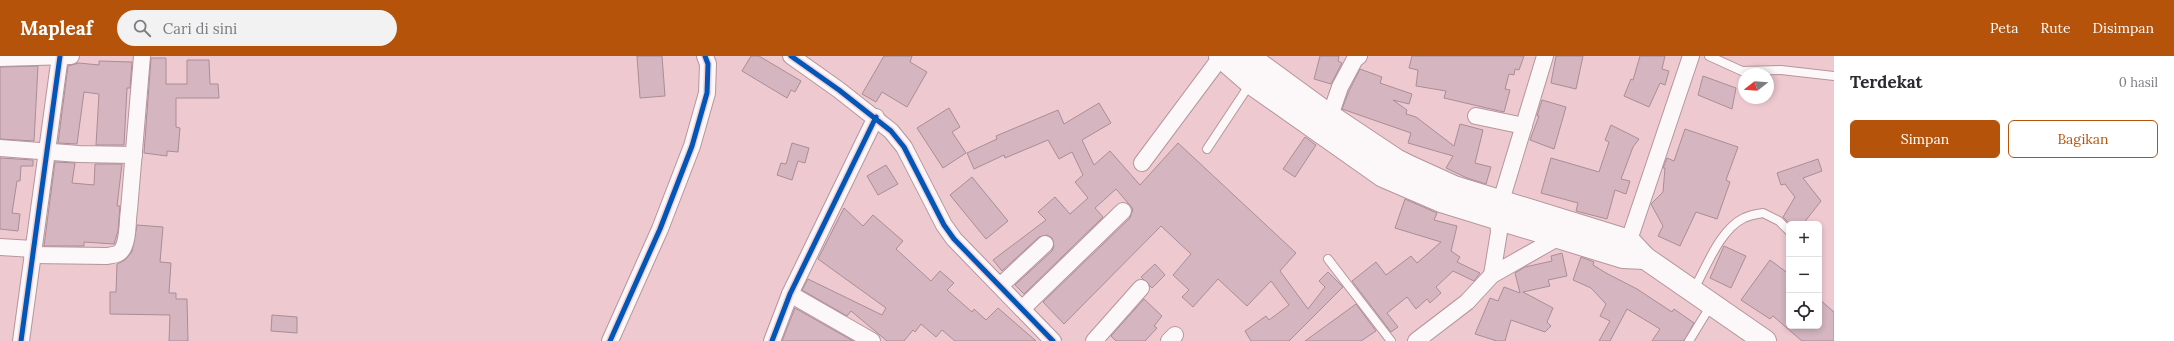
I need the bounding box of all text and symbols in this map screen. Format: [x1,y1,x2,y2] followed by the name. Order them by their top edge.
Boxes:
[117,10,397,46] search box
[20,16,93,40] text: Mapleaf
[131,17,153,39] icon: search
[163,19,237,38] text: Cari di sini
[1990,19,2018,37] text: Peta
[2040,19,2071,37] text: Rute
[2093,19,2154,37] text: Disimpan
[1738,68,1774,104] north arrow
[1850,71,1923,93] text: Terdekat
[2119,74,2158,91] text: 0 hasil
[1850,120,2000,158] button: Simpan
[2008,120,2158,158] button: Bagikan
[1786,221,1822,329] map controls
[1786,221,1822,257] button: +
[1786,257,1822,293] button: −
[1786,293,1822,329] button: locate

